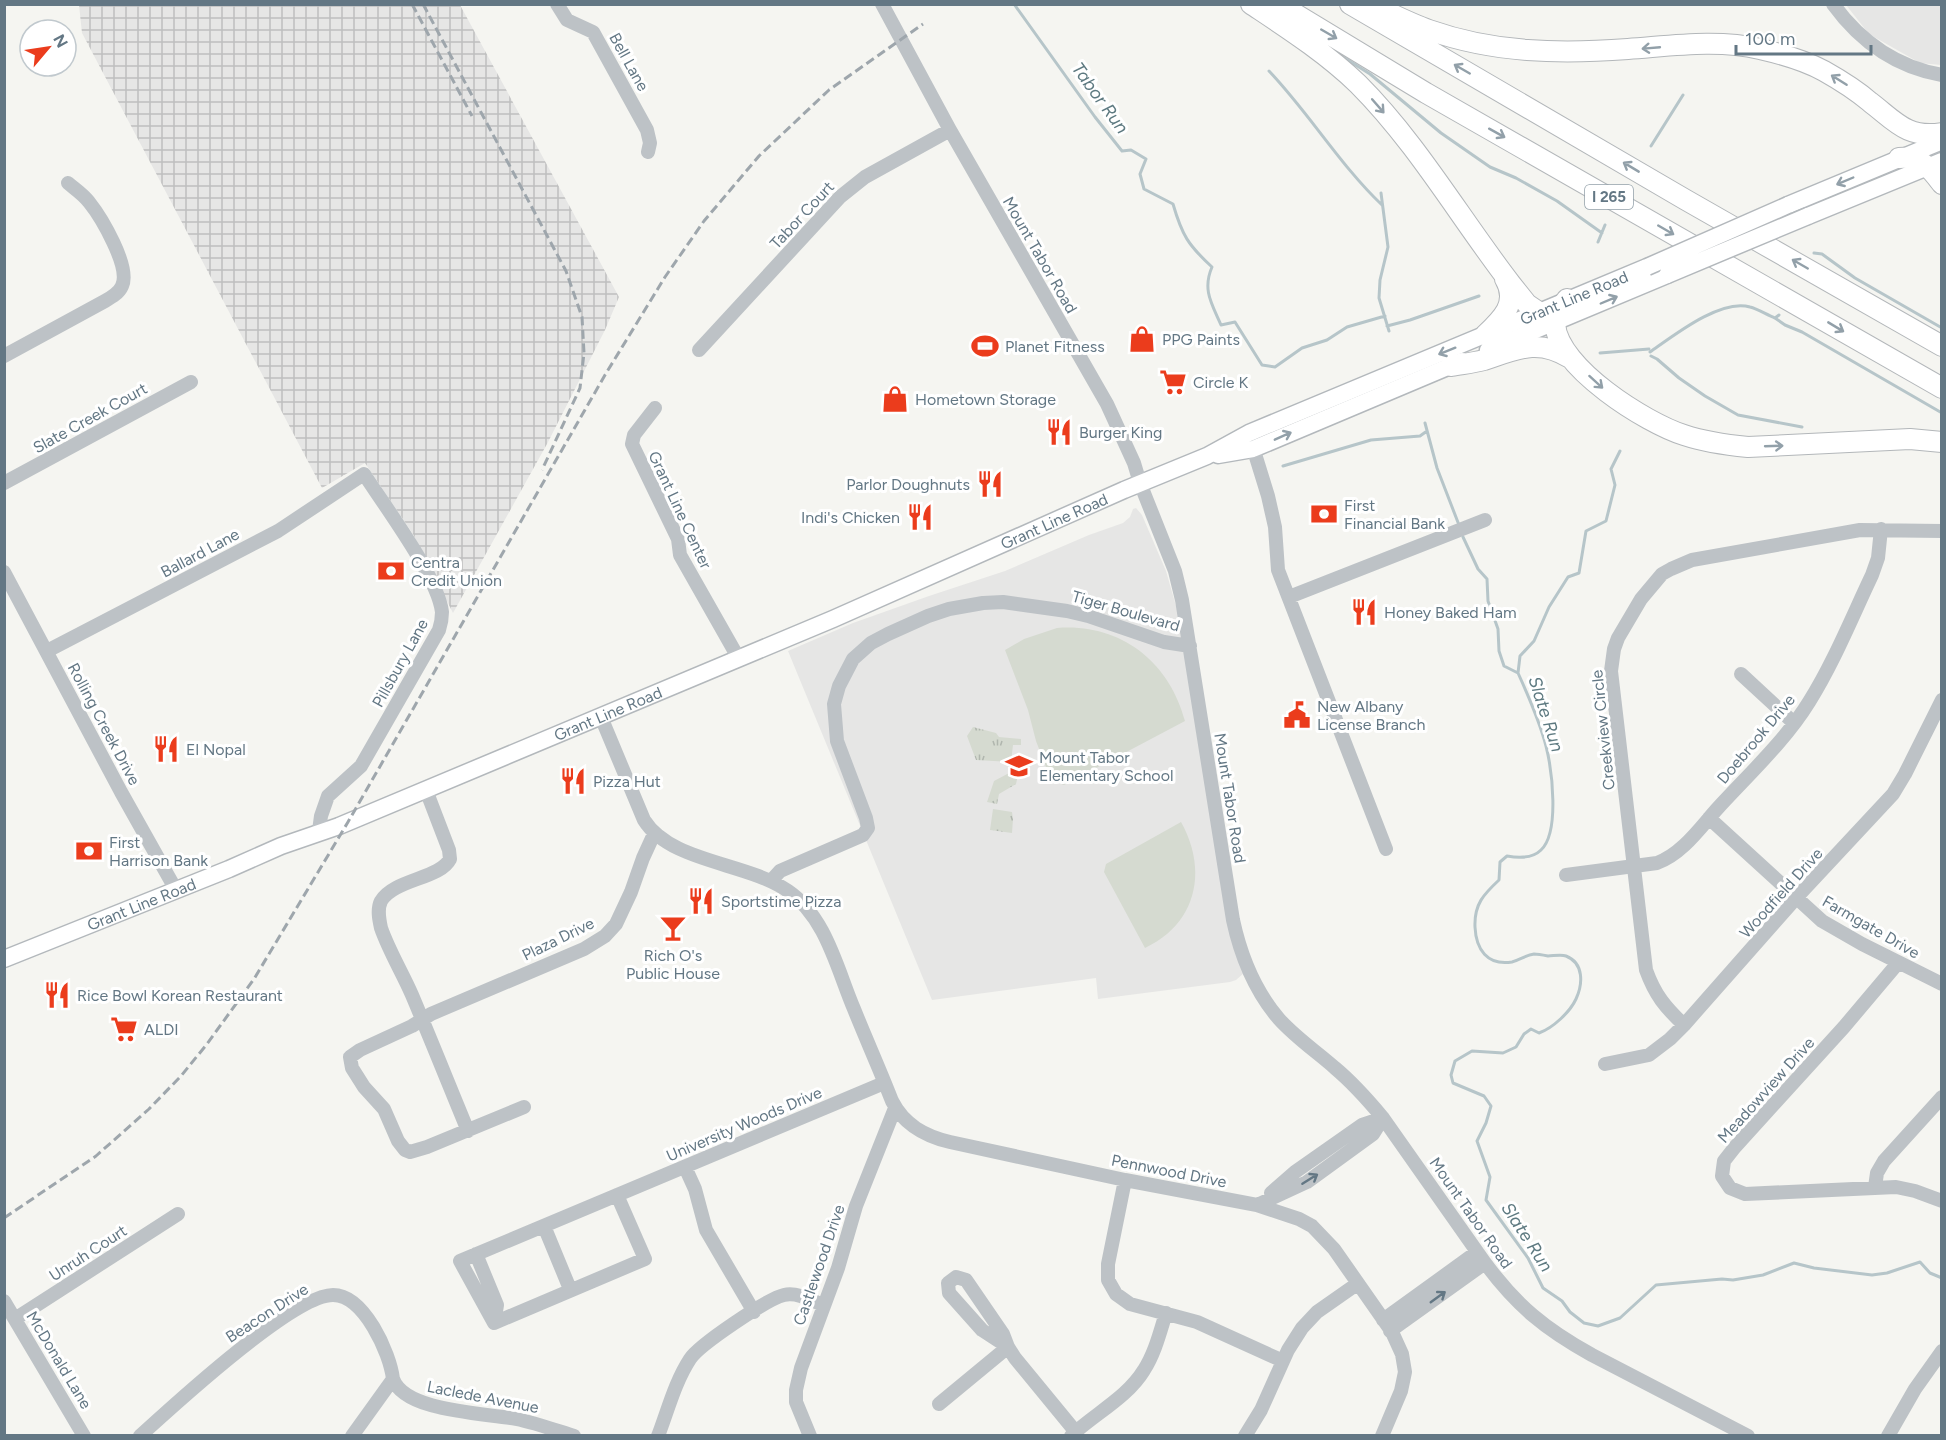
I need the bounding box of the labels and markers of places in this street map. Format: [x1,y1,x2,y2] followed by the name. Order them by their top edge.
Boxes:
[1127,324,1157,354] shop icon: PPG Paints
[1162,330,1240,349] place label: PPG Paints
[970,331,1000,361] sports icon: Planet Fitness
[1005,337,1105,356] place label: Planet Fitness
[1158,367,1188,397] supermarket icon: Circle K
[1193,373,1249,392] place label: Circle K
[880,384,910,414] shop icon: Hometown Storage
[915,390,1056,409] place label: Hometown Storage
[1044,417,1074,447] restaurant icon: Burger King
[1079,423,1162,442] place label: Burger King
[975,469,1005,499] restaurant icon: Parlor Doughnuts
[846,475,970,494] place label: Parlor Doughnuts
[1344,496,1445,533] place label: First Financial Bank
[1309,499,1339,529] bank icon: First Financial Bank
[905,502,935,532] restaurant icon: Indi's Chicken
[801,508,900,527] place label: Indi's Chicken
[411,553,502,590] place label: Centra Credit Union
[376,556,406,586] bank icon: Centra Credit Union
[1349,597,1379,627] restaurant icon: Honey Baked Ham
[1384,603,1517,622] place label: Honey Baked Ham
[1317,697,1425,734] place label: New Albany License Branch
[1282,700,1312,730] public building icon: New Albany License Branch
[151,734,181,764] restaurant icon: El Nopal
[186,740,246,759] place label: El Nopal
[1039,748,1173,785] place label: Mount Tabor Elementary School
[1004,751,1034,781] school or university icon: Mount Tabor Elementary School
[558,766,588,796] restaurant icon: Pizza Hut
[593,772,661,791] place label: Pizza Hut
[109,833,208,870] place label: First Harrison Bank
[74,836,104,866] bank icon: First Harrison Bank
[686,886,716,916] restaurant icon: Sportstime Pizza
[721,892,841,911] place label: Sportstime Pizza
[658,913,688,943] bar icon: Rich O's Public House
[626,946,720,983] place label: Rich O's Public House
[42,980,72,1010] restaurant icon: Rice Bowl Korean Restaurant
[77,986,283,1005] place label: Rice Bowl Korean Restaurant
[109,1014,139,1044] supermarket icon: ALDI
[144,1020,179,1039] place label: ALDI

